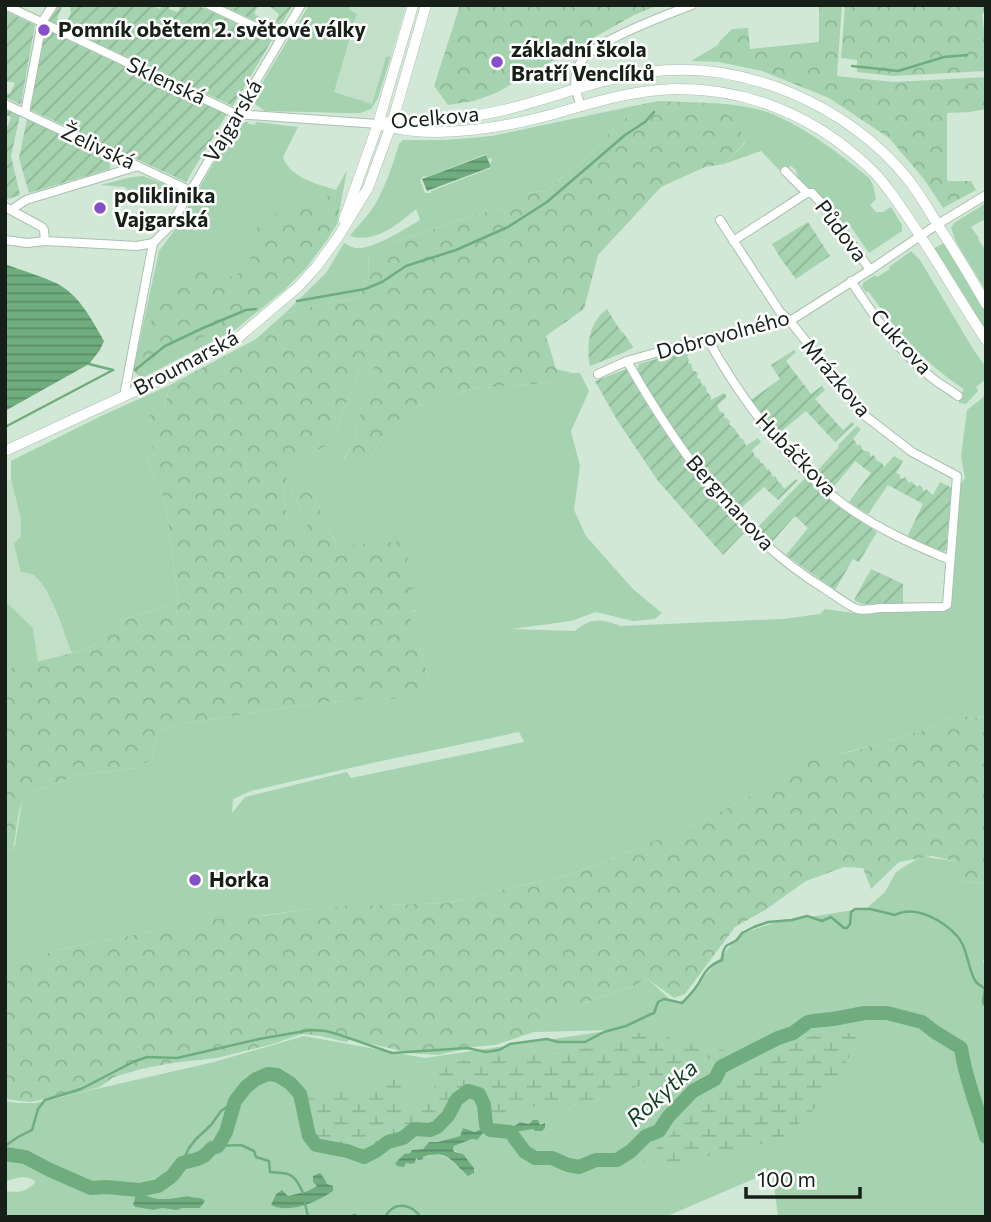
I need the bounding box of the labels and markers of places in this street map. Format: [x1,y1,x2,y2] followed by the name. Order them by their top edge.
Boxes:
[58,16,366,41] place label: Pomník obětem 2. světové války
[36,22,52,38] marker: Pomník obětem 2. světové války
[511,36,654,85] place label: základní škola Bratří Venclíků
[489,54,505,70] marker: základní škola Bratří Venclíků
[114,182,215,231] place label: poliklinika Vajgarská
[92,200,108,216] marker: poliklinika Vajgarská
[209,866,269,891] place label: Horka
[187,872,203,888] marker: Horka

